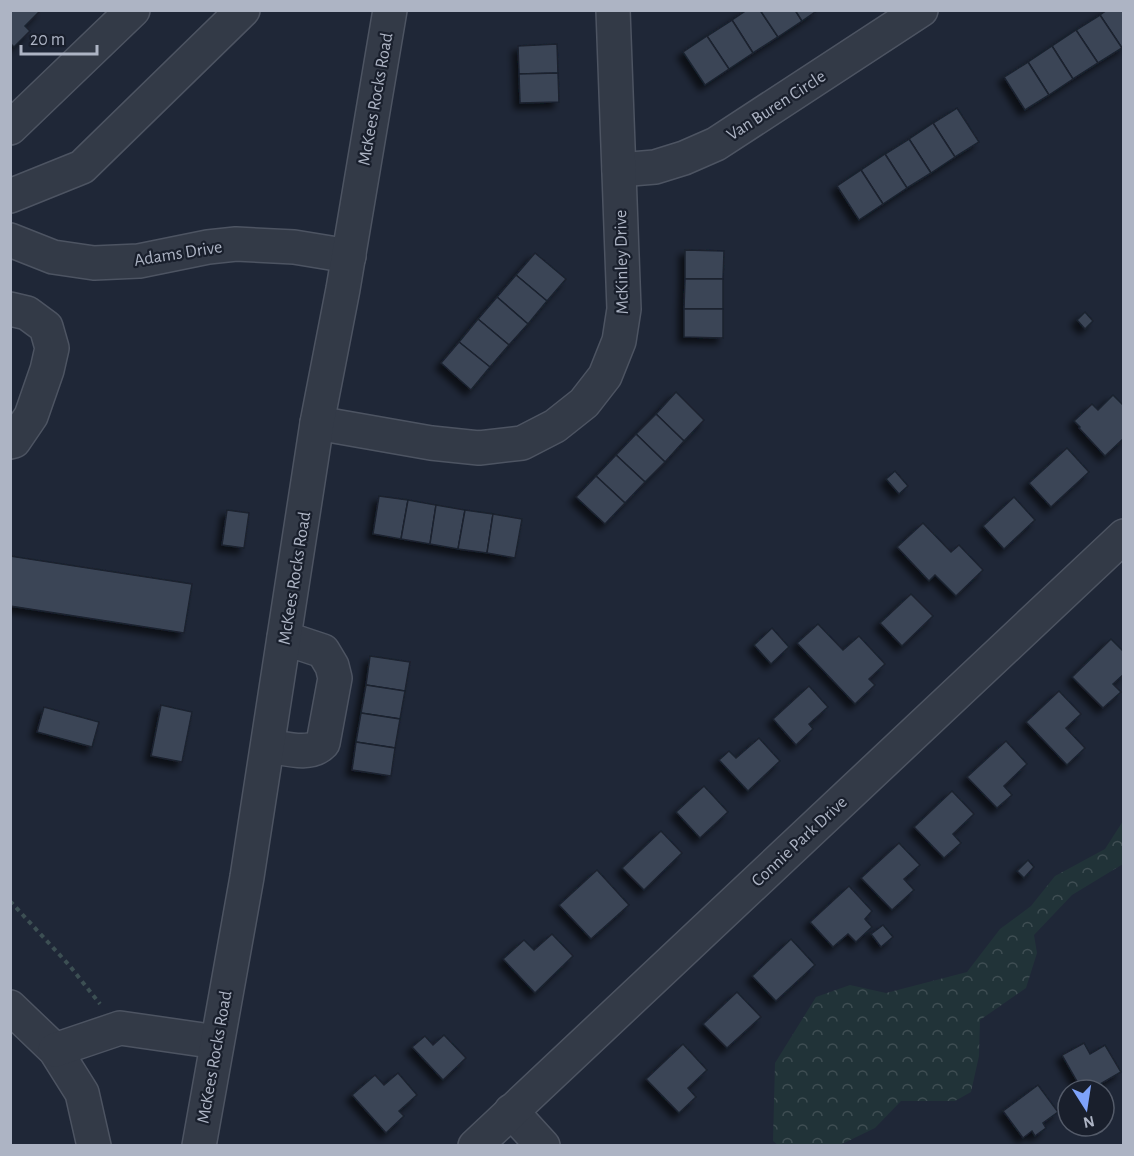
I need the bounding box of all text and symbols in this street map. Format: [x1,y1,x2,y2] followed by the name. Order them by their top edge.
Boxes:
[21,18,98,56] scale bar
[30,31,65,49] text: 20 m
[355,31,397,167] street label: McKees Rocks Road
[724,67,829,144] street label: Van Buren Circle
[612,210,632,314] street label: McKinley Drive
[133,238,224,270] street label: Adams Drive
[276,510,314,646] street label: McKees Rocks Road
[749,793,851,890] street label: Connie Park Drive
[194,989,236,1125] street label: McKees Rocks Road
[1056,1078,1116,1138] north arrow
[1082,1113,1096,1131] text: N

